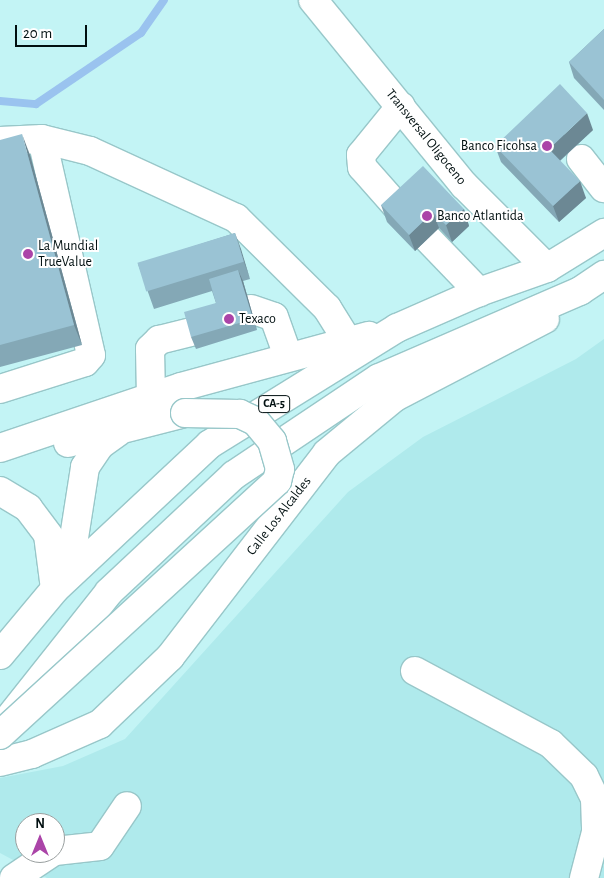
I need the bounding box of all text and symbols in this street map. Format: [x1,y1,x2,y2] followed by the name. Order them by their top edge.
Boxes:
[18,15,90,47] scale bar
[23,26,52,41] text: 20 m
[382,86,470,188] street label: Transversal Oligoceno
[461,138,537,154] place label: Banco Ficohsa
[541,140,553,152] marker: Banco Ficohsa
[437,208,524,224] place label: Banco Atlantida
[421,210,433,222] marker: Banco Atlantida
[38,238,98,270] place label: La Mundial TrueValue
[22,248,34,260] marker: La Mundial TrueValue
[239,311,276,327] place label: Texaco
[223,313,235,325] marker: Texaco
[258,394,290,414] road number: CA-5
[243,473,315,559] street label: Calle Los Alcaldes
[15,813,65,863] north arrow
[35,817,45,831] text: N

